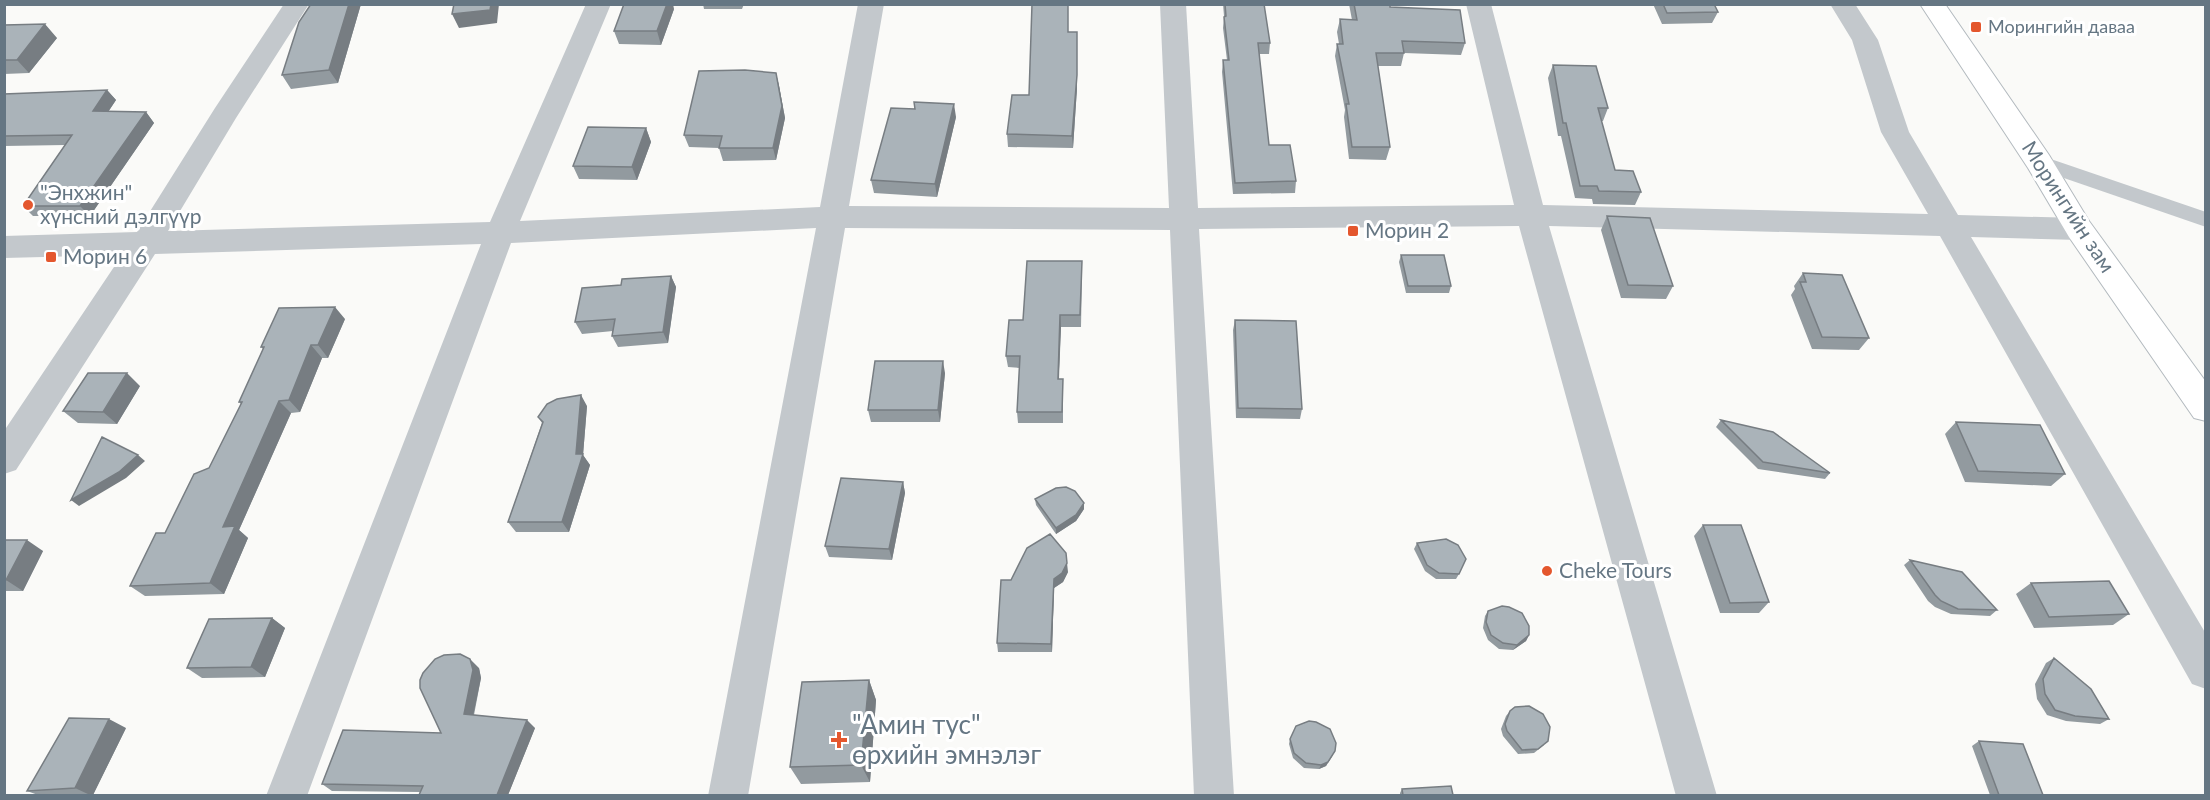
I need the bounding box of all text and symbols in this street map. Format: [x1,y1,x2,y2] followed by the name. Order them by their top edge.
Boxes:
[1988,15,2135,37] place label: Морингийн даваа
[1969,20,1983,34] marker: Морингийн даваа
[2018,136,2121,277] street label: Морингийн зам
[40,179,202,228] place label: "Энхжин" хүнсний дэлгүүр
[21,198,35,212] marker: "Энхжин" хүнсний дэлгүүр
[1365,217,1449,242] place label: Морин 2
[1346,224,1360,238] marker: Морин 2
[63,243,147,268] place label: Морин 6
[44,250,58,264] marker: Морин 6
[1559,557,1672,582] place label: Cheke Tours
[1540,564,1554,578] marker: Cheke Tours
[852,708,1041,770] place label: "Амин тус" өрхийн эмнэлэг
[830,731,848,749] marker: "Амин тус" өрхийн эмнэлэг

